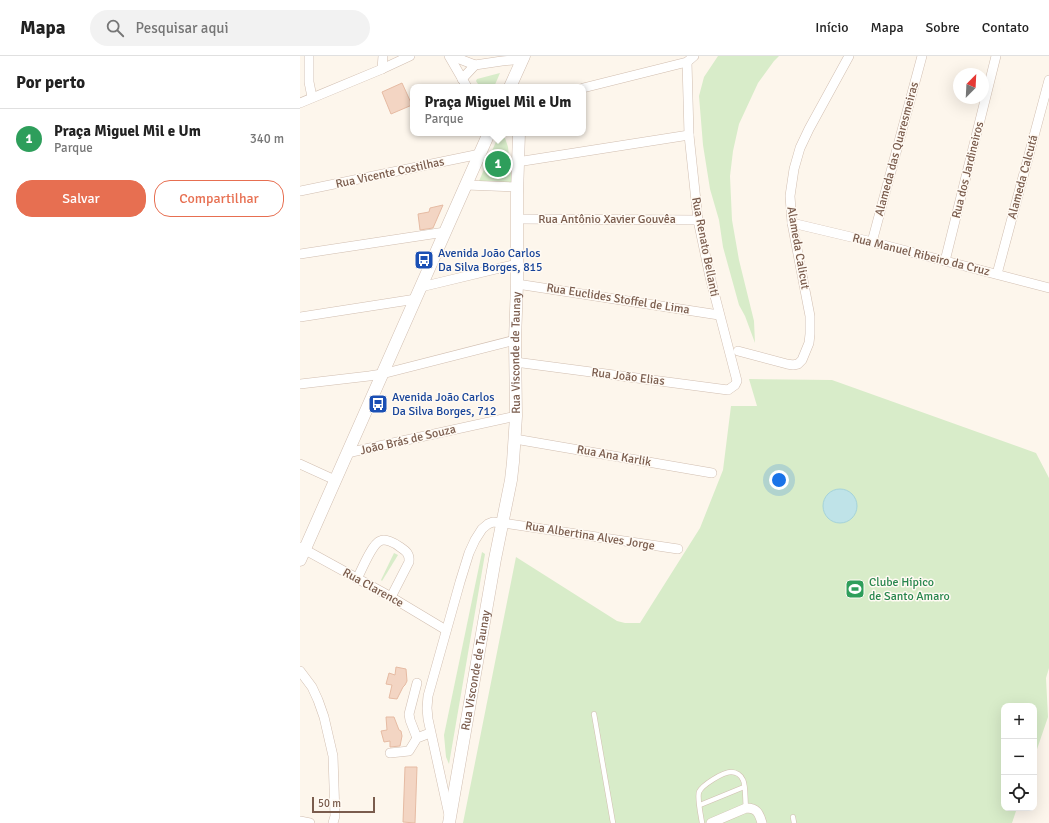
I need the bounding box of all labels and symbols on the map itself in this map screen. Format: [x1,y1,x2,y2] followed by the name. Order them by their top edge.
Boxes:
[953,68,989,104] north arrow
[872,80,922,218] street label: Alameda das Quaresmeiras
[949,120,987,220] street label: Rua dos Jardineiros
[1005,133,1041,221] street label: Alameda Calcutá
[485,149,511,179] pin: 1
[334,154,446,192] street label: Rua Vicente Costilhas
[688,196,722,298] street label: Rua Renato Bellanti
[783,205,813,291] street label: Alameda Calicut
[538,212,676,227] street label: Rua Antônio Xavier Gouvêa
[851,231,991,279] street label: Rua Manuel Ribeiro da Cruz
[438,246,543,275] place label: Avenida João Carlos Da Silva Borges, 815
[413,249,435,271] bus stop icon: Avenida João Carlos Da Silva Borges, 815
[545,280,691,318] street label: Rua Euclides Stoffel de Lima
[507,291,524,414] street label: Rua Visconde de Taunay
[591,365,665,389] street label: Rua João Elias
[392,390,497,419] place label: Avenida João Carlos Da Silva Borges, 712
[367,393,389,415] bus stop icon: Avenida João Carlos Da Silva Borges, 712
[359,422,457,458] street label: João Brás de Souza
[576,442,652,470] street label: Rua Ana Karlik
[769,470,789,490] your location
[524,518,656,554] street label: Rua Albertina Alves Jorge
[340,565,406,611] street label: Rua Clarence
[869,575,950,604] place label: Clube Hípico de Santo Amaro
[844,578,866,600] sports icon: Clube Hípico de Santo Amaro
[458,609,494,732] street label: Rua Visconde de Taunay
[312,795,375,814] scale bar

